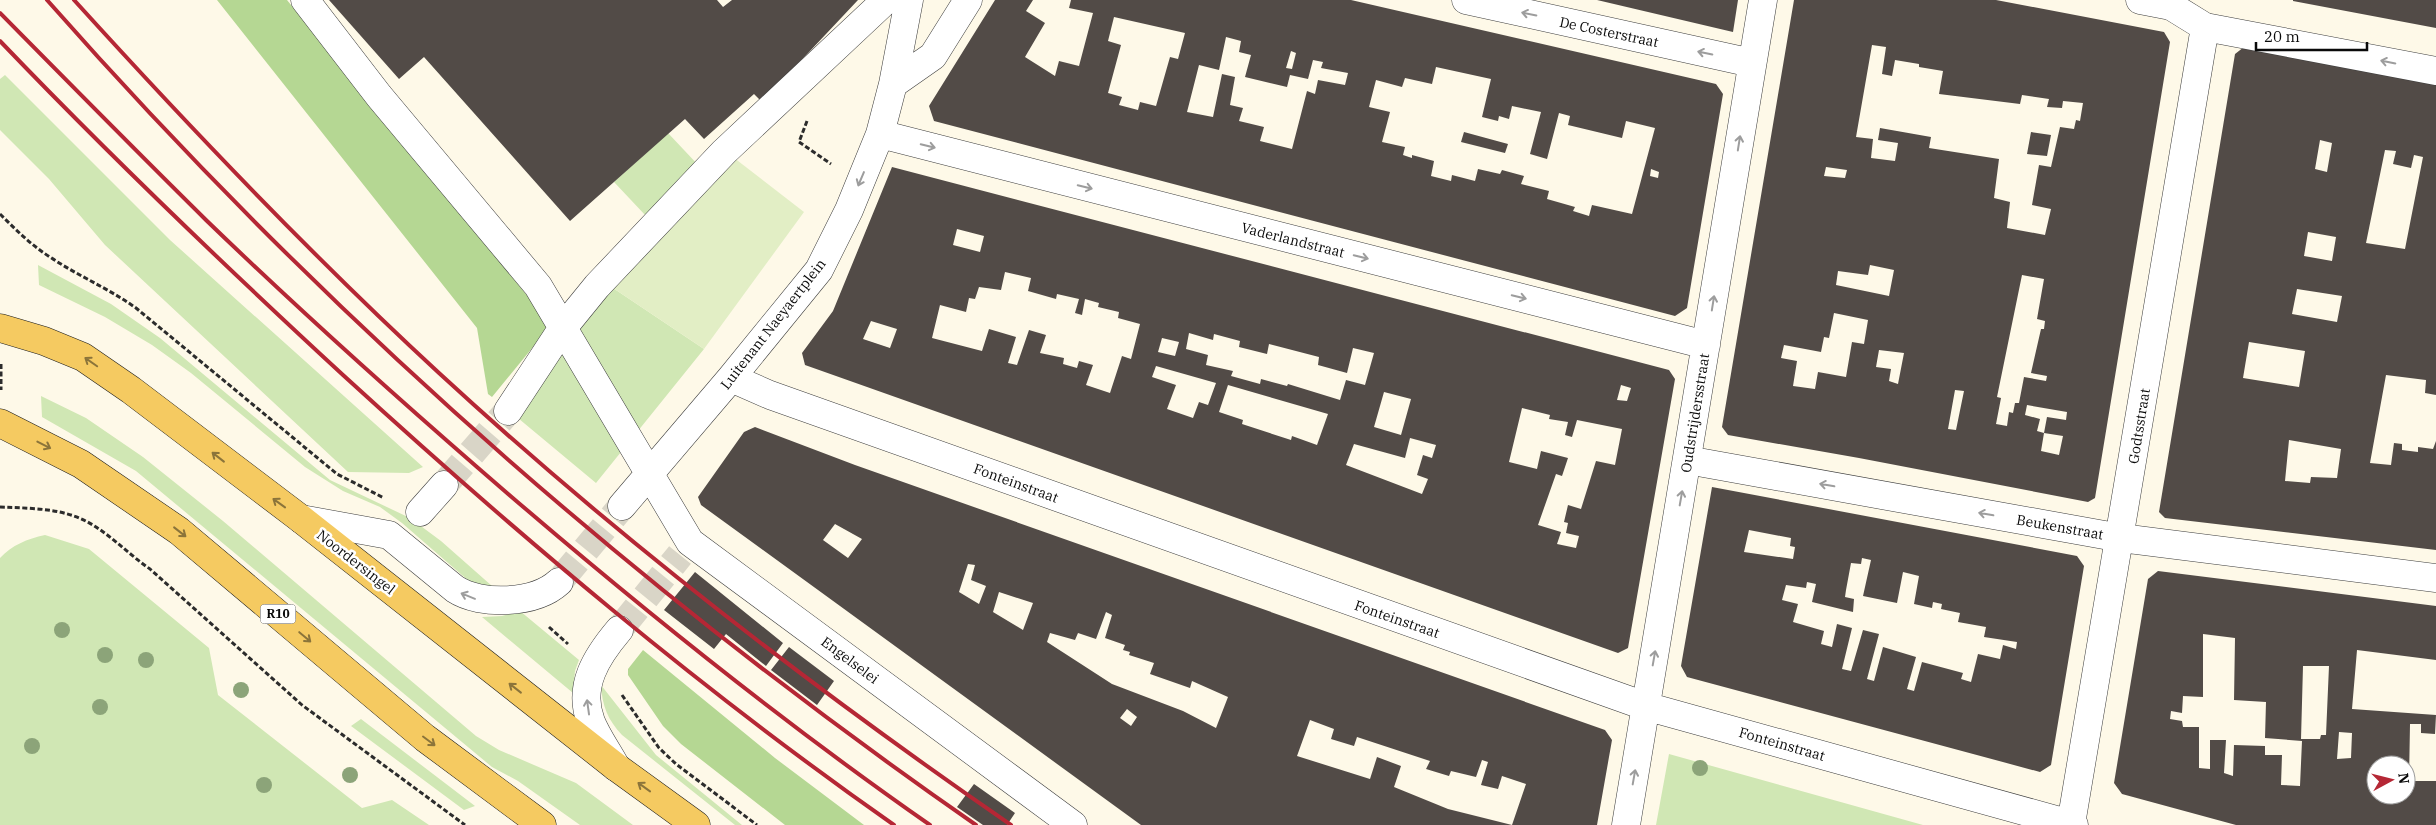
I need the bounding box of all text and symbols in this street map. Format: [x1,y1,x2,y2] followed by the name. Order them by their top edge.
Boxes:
[1521,9,1537,18] one-way arrow
[1558,13,1660,51] street label: De Costerstraat
[2256,20,2367,52] scale bar
[2264,27,2300,46] text: 20 m
[1697,48,1713,57] one-way arrow
[2381,56,2397,66] one-way arrow
[1735,135,1745,151] one-way arrow
[919,142,935,152] one-way arrow
[856,171,866,186] one-way arrow
[1077,182,1093,192] one-way arrow
[1240,219,1346,262] street label: Vaderlandstraat
[1353,253,1369,262] one-way arrow
[716,255,830,393] street label: Luitenant Naeyaertplein
[1510,293,1526,303] one-way arrow
[1708,296,1718,312] one-way arrow
[1677,352,1713,474] street label: Oudstrijdersstraat
[84,357,98,367] one-way arrow
[2124,387,2154,465] street label: Godtsstraat
[36,440,51,450] one-way arrow
[211,452,225,462] one-way arrow
[971,459,1061,507] street label: Fonteinstraat
[1819,480,1835,490] one-way arrow
[1676,490,1686,506] one-way arrow
[272,498,286,508] one-way arrow
[1979,508,1995,518] one-way arrow
[2015,511,2105,544] street label: Beukenstraat
[313,526,399,598] street label: Noordersingel
[173,527,187,537] one-way arrow
[461,591,476,600] one-way arrow
[1352,596,1442,642] street label: Fonteinstraat
[260,604,296,624] road number: R10
[298,631,311,642] one-way arrow
[818,632,882,688] street label: Engelselei
[1649,651,1659,667] one-way arrow
[509,682,522,693] one-way arrow
[583,699,593,715] one-way arrow
[1737,723,1827,765] street label: Fonteinstraat
[422,736,436,746] one-way arrow
[2366,755,2416,805] north arrow
[1630,769,1640,785] one-way arrow
[2394,772,2414,785] text: N
[637,782,651,792] one-way arrow

